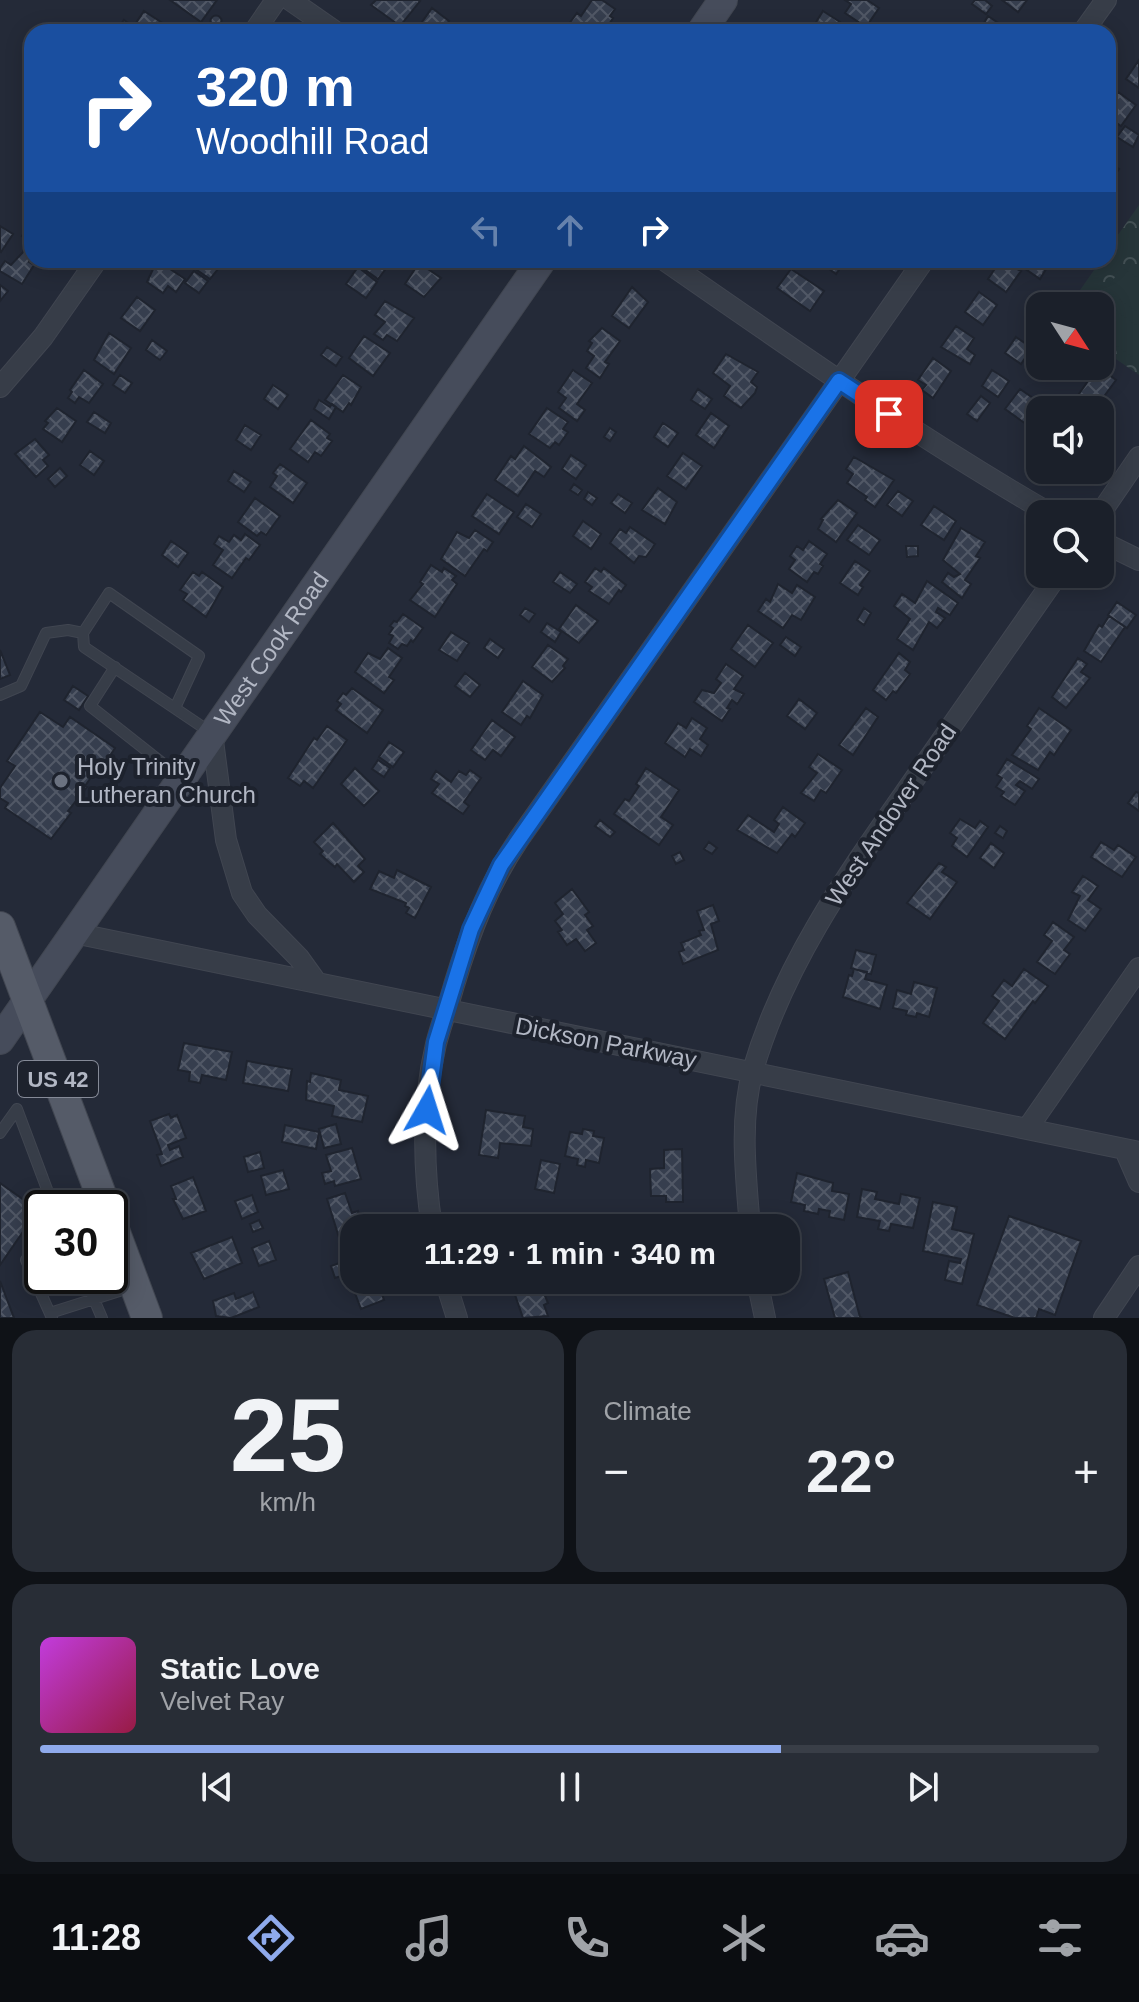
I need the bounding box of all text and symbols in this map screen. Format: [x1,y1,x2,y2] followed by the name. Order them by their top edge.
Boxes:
[196,55,355,118] text: 320 m
[64,56,168,160] icon: right
[196,121,429,162] text: Woodhill Road
[464,208,508,252] icon: left
[548,208,592,252] icon: ahead
[632,208,676,252] icon: right
[1026,292,1114,380] north arrow
[1026,292,1114,588] map controls
[855,380,923,448] pin
[867,392,911,436] icon: arrive
[1026,396,1114,484] button: sound
[1026,500,1114,588] button: search
[208,567,334,731] street label: West Cook Road
[820,719,961,911] street label: West Andover Road
[77,753,256,808] place label: Holy Trinity Lutheran Church
[52,772,70,790] marker: Holy Trinity Lutheran Church
[513,1012,699,1073] street label: Dickson Parkway
[18,1061,98,1097] road number: US 42
[385,1068,469,1152] position arrow
[24,1190,128,1294] speed limit sign: 30
[424,1237,716,1270] text: 11:29 · 1 min · 340 m
[230,1377,346,1493] text: 25
[604,1396,692,1426] text: Climate
[806,1438,897,1505] text: 22°
[604,1447,629,1496] text: −
[1073,1447,1099,1496] text: +
[260,1487,316,1517] text: km/h
[160,1652,320,1685] text: Static Love
[160,1686,284,1716] text: Velvet Ray
[195,1765,239,1809] icon: previous
[548,1765,592,1809] icon: pause
[901,1765,945,1809] icon: next
[243,1910,299,1966] icon: directions
[401,1910,457,1966] icon: music
[559,1910,615,1966] icon: phone
[716,1910,772,1966] icon: climate
[874,1910,930,1966] icon: car
[1032,1910,1088,1966] icon: filters
[51,1917,141,1958] text: 11:28

